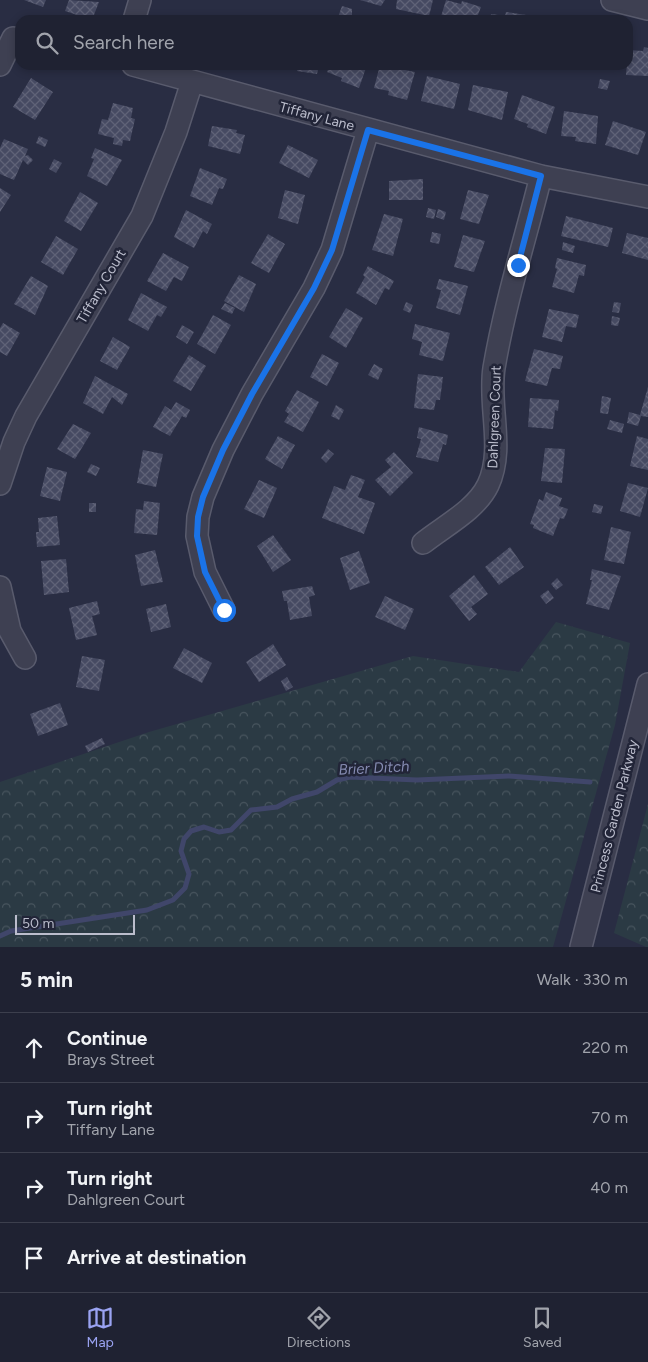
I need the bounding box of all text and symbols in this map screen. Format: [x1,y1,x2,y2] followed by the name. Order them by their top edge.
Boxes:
[15,15,633,70] search box
[33,29,61,57] icon: search
[73,31,175,54] text: Search here
[278,98,357,135] street label: Tiffany Lane
[73,246,130,326] street label: Tiffany Court
[507,254,530,277] route end
[484,365,505,469] street label: Dahlgreen Court
[213,599,236,622] route start
[587,737,642,894] street label: Princess Garden Parkway
[338,757,410,779] water label: Brier Ditch
[15,912,135,935] scale bar
[22,915,54,932] text: 50 m
[20,967,73,992] text: 5 min
[537,970,628,989] text: Walk · 330 m
[67,1027,147,1050] text: Continue
[20,1034,48,1062] icon: ahead
[582,1038,628,1057] text: 220 m
[67,1050,155,1069] text: Brays Street
[67,1097,153,1120] text: Turn right
[20,1104,48,1132] icon: right
[592,1108,628,1127] text: 70 m
[67,1120,155,1139] text: Tiffany Lane
[67,1167,153,1190] text: Turn right
[20,1174,48,1202] icon: right
[590,1178,628,1197] text: 40 m
[67,1190,185,1209] text: Dahlgreen Court
[20,1244,48,1272] icon: arrive
[67,1246,246,1269] text: Arrive at destination
[86,1304,114,1351] tab: Map
[287,1304,351,1351] tab: Directions
[523,1304,562,1351] tab: Saved

